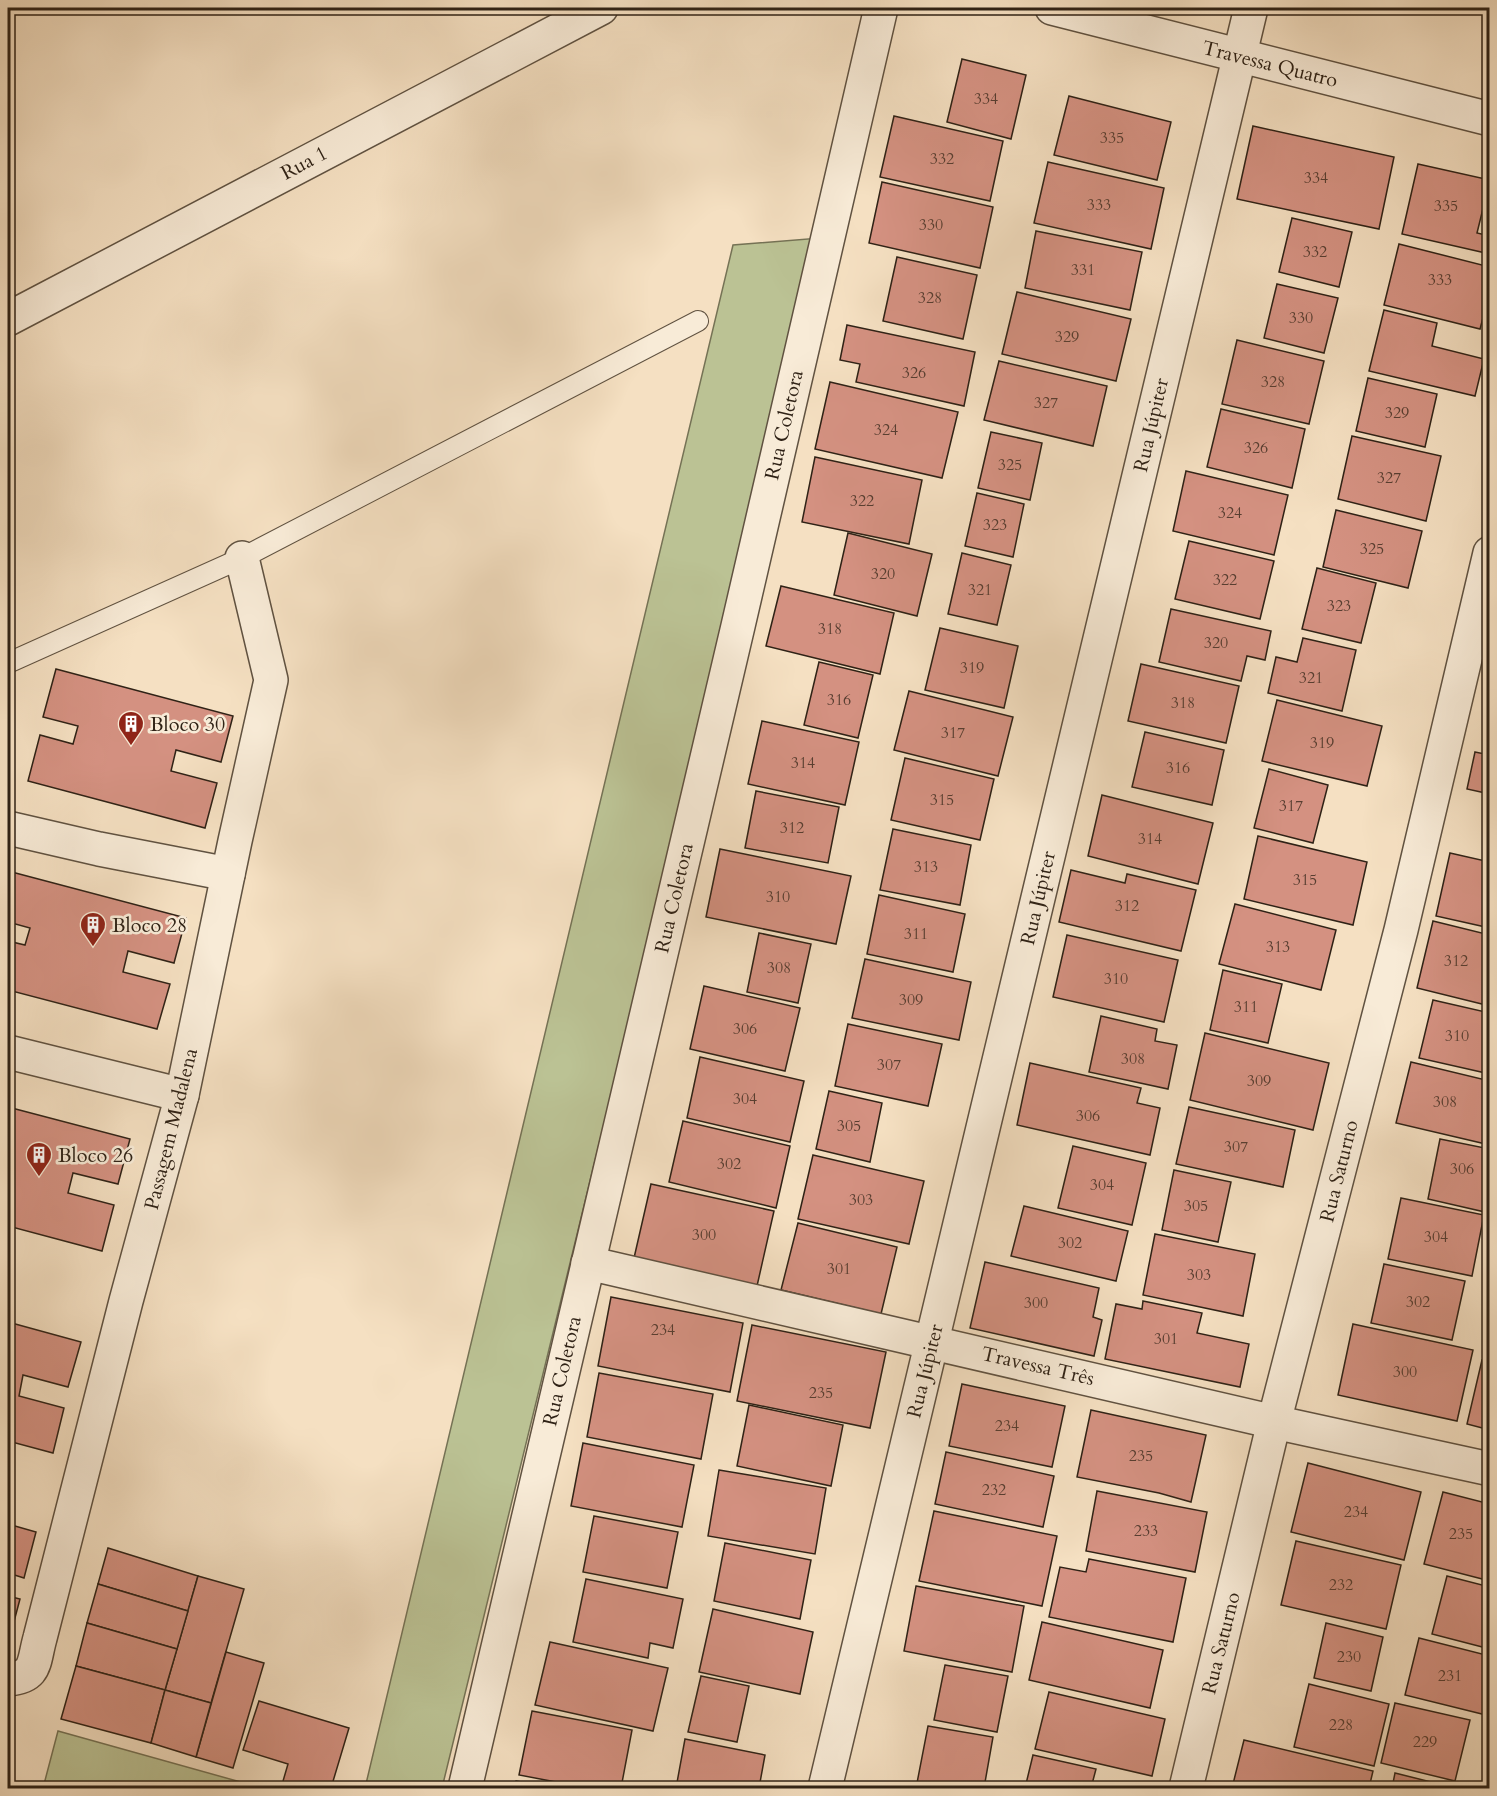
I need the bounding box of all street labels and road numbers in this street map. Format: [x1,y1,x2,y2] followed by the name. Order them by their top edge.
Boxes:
[1200,34,1341,94] street label: Travessa Quatro
[276,140,332,186] street label: Rua 1
[758,367,810,483] street label: Rua Coletora
[1127,375,1175,475] street label: Rua Júpiter
[648,840,700,956] street label: Rua Coletora
[1014,848,1062,948] street label: Rua Júpiter
[138,1045,204,1213] street label: Passagem Madalena
[1313,1117,1365,1225] street label: Rua Saturno
[536,1313,588,1429] street label: Rua Coletora
[900,1321,950,1421] street label: Rua Júpiter
[979,1340,1097,1392] street label: Travessa Três
[1195,1589,1247,1697] street label: Rua Saturno

